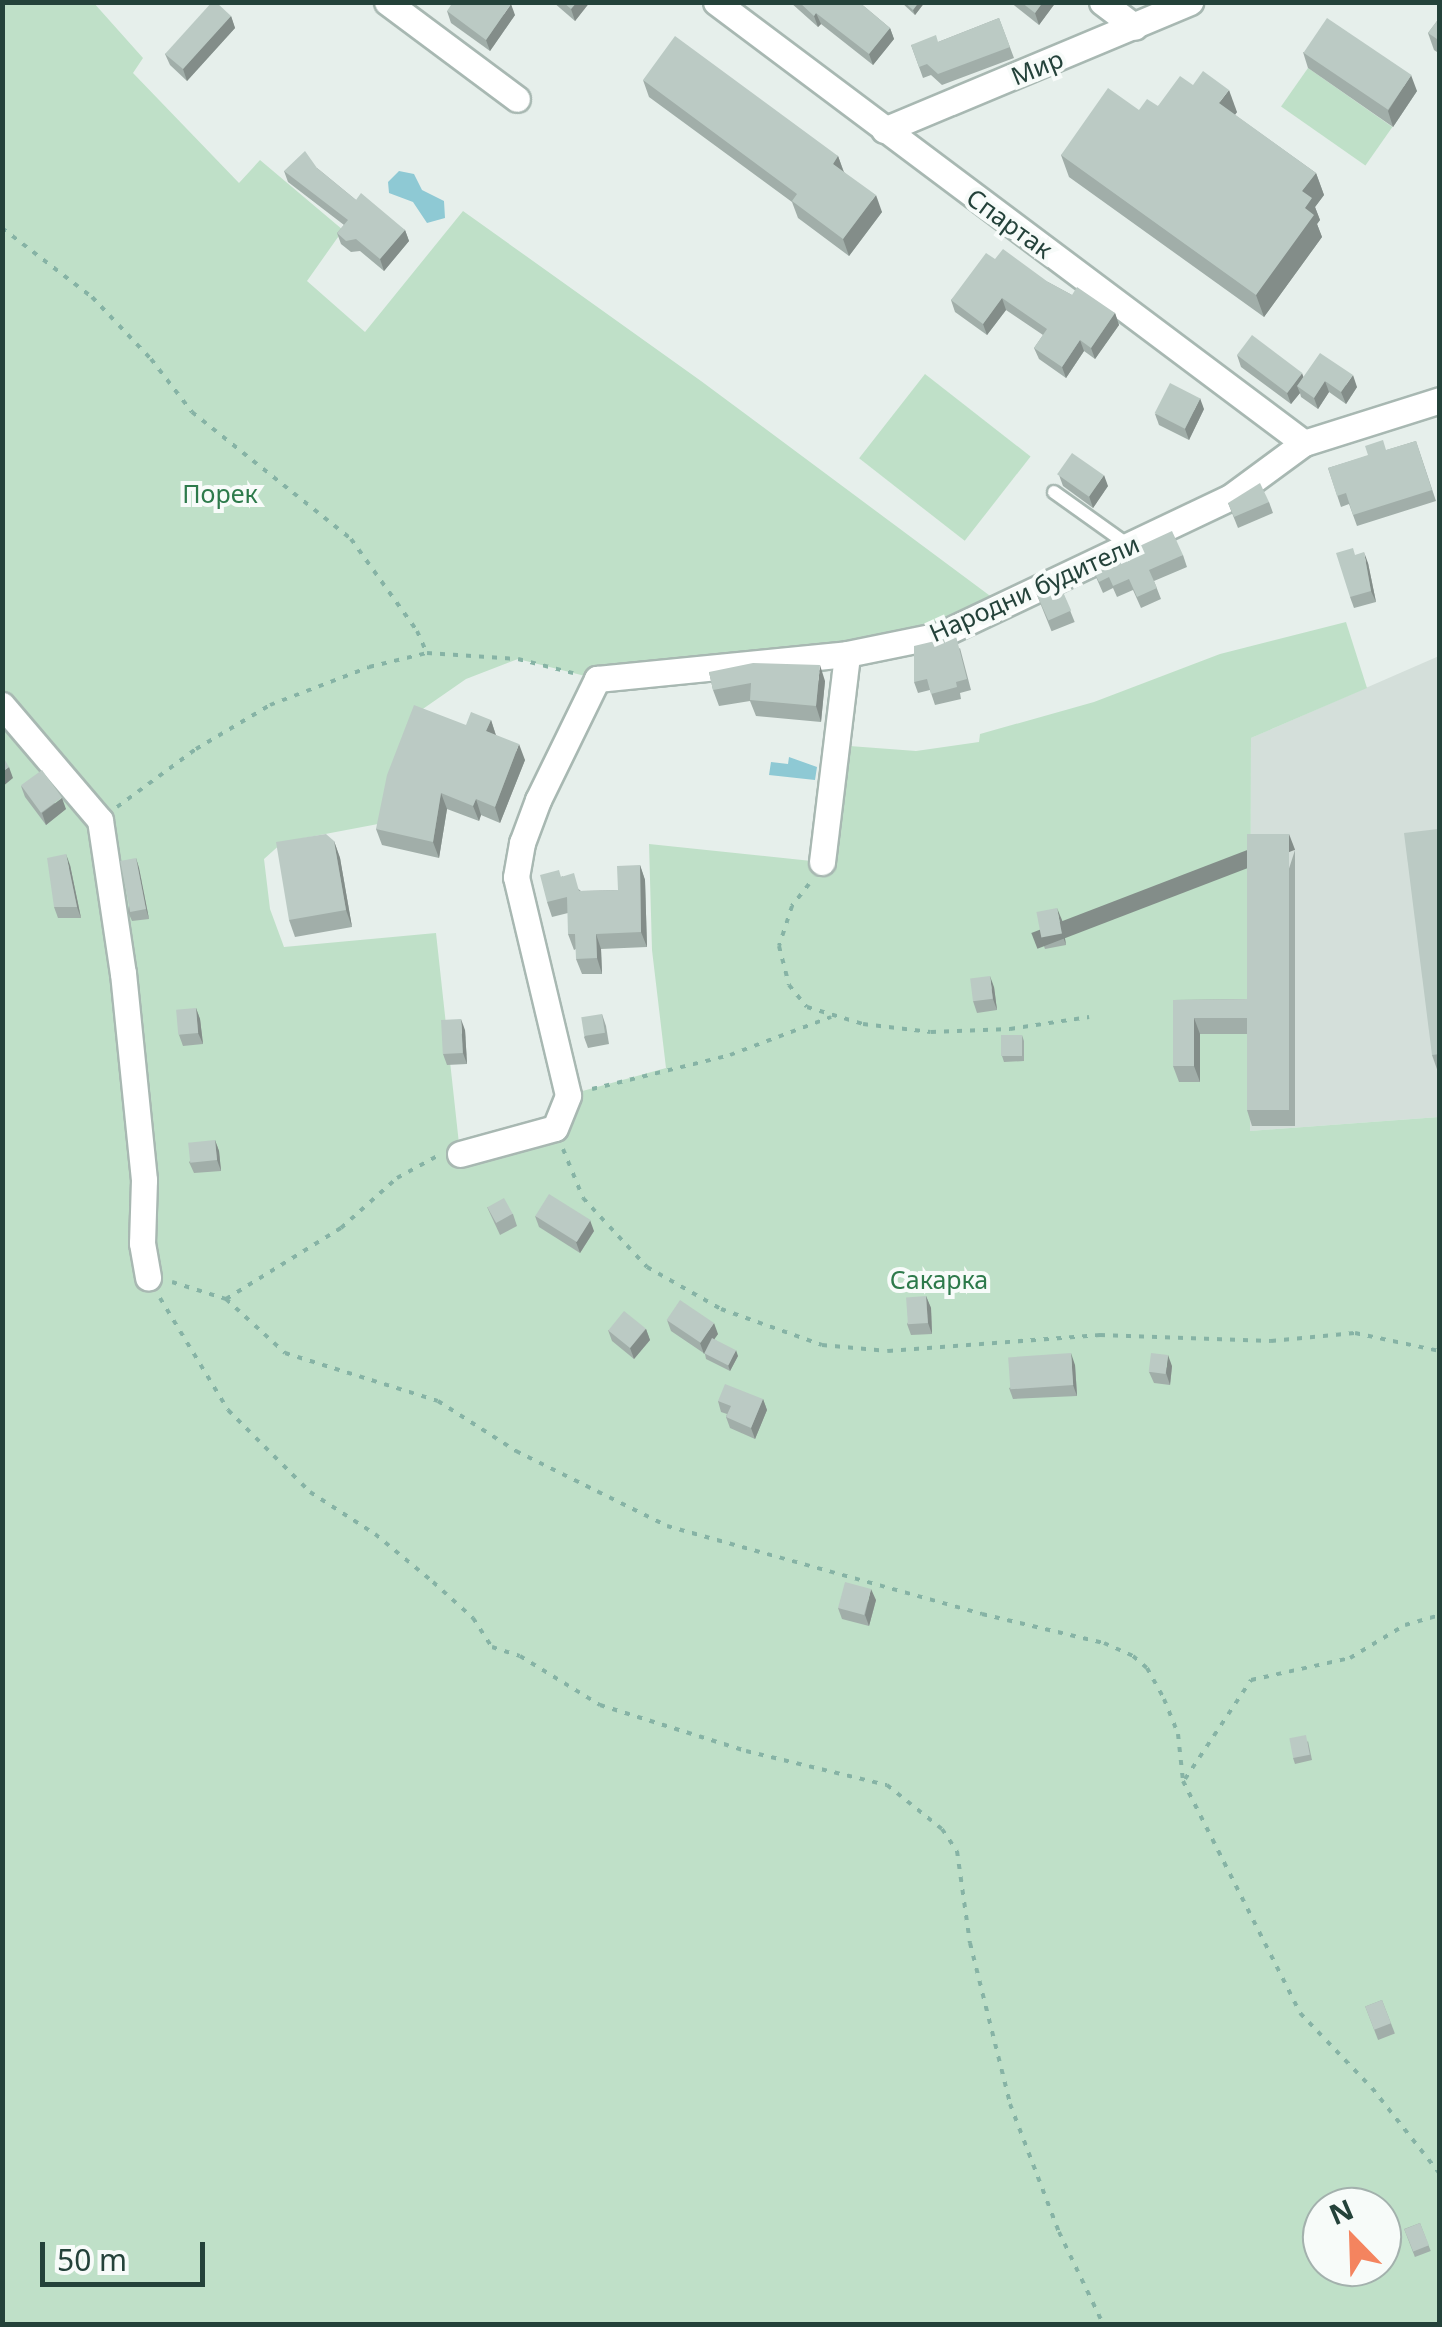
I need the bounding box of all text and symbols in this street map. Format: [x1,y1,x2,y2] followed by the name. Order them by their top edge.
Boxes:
[1007,43,1067,91] street label: Мир
[961,182,1059,264] street label: Спартак
[182,478,258,508] park label: Порек
[924,528,1144,648] street label: Народни будители
[890,1264,988,1294] park label: Сакарка
[1302,2187,1402,2287] north arrow
[1323,2189,1359,2233] text: N
[45,2222,210,2284] scale bar
[57,2239,127,2280] text: 50 m

